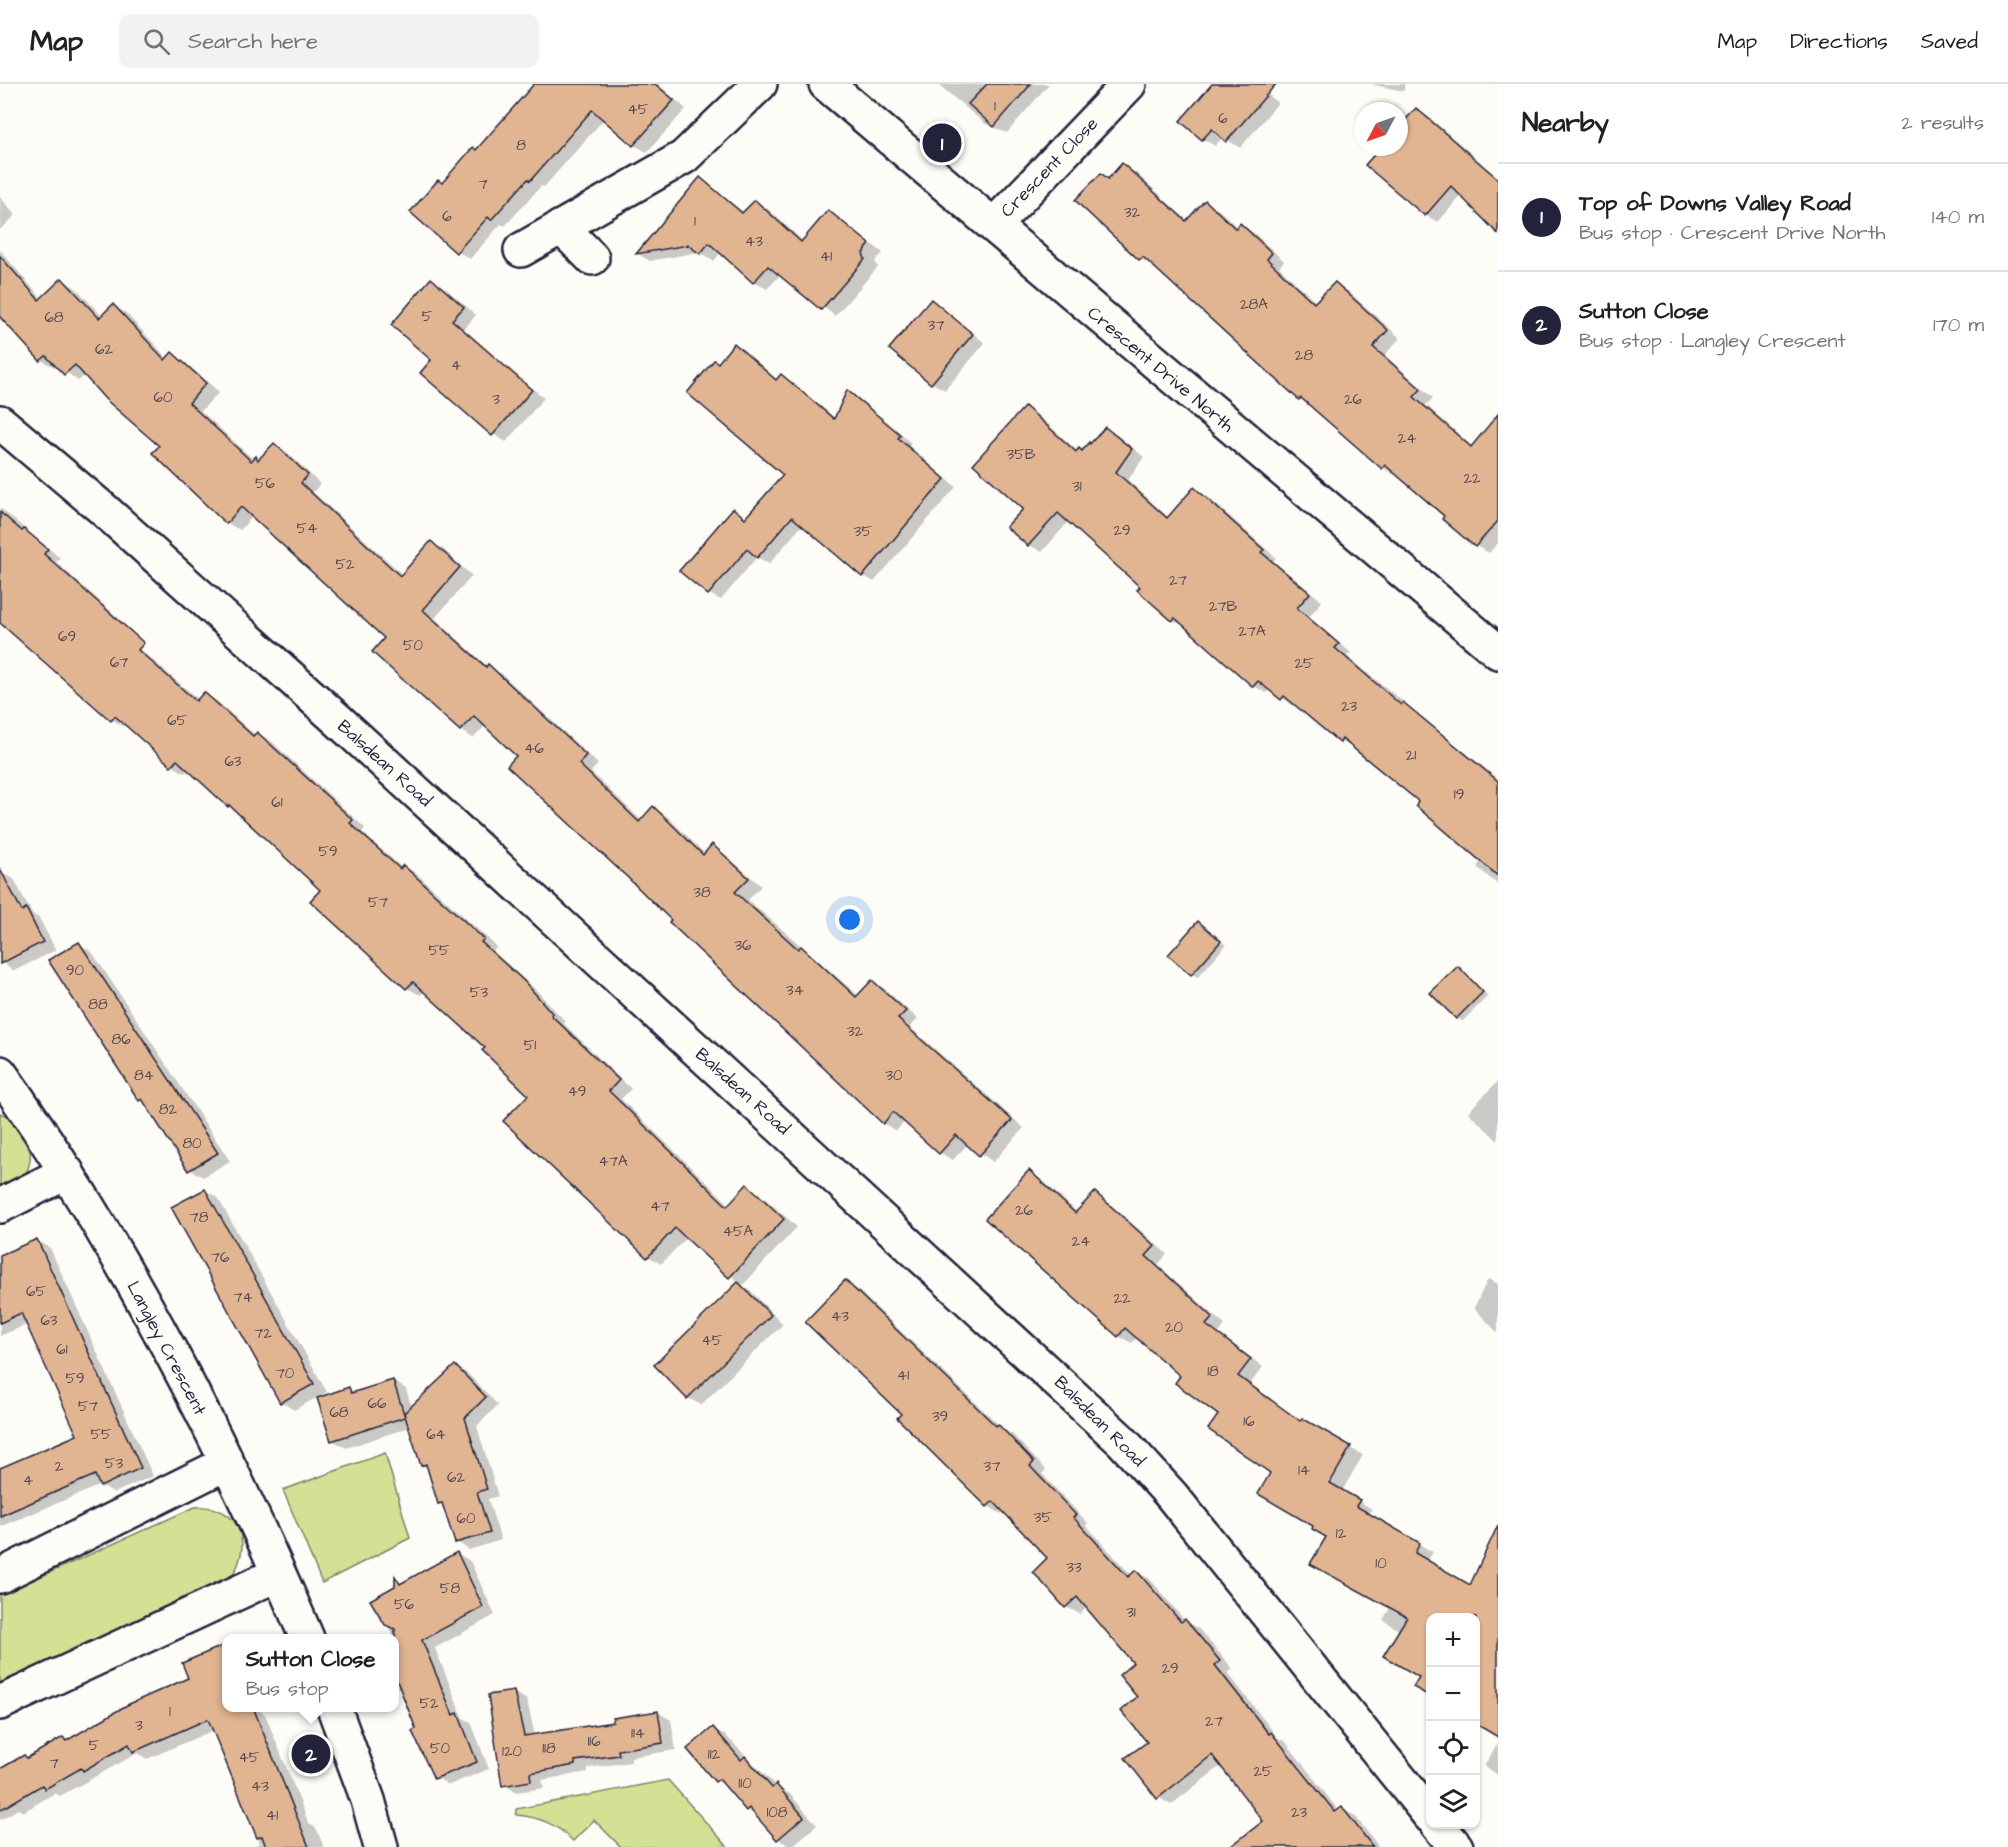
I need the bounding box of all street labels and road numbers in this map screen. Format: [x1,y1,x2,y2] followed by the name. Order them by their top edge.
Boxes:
[995,112,1104,223] street label: Crescent Close
[1082,301,1239,438] street label: Crescent Drive North
[332,714,437,813] street label: Balsdean Road
[690,1042,795,1141] street label: Balsdean Road
[120,1277,213,1421] street label: Langley Crescent
[1049,1370,1151,1472] street label: Balsdean Road

